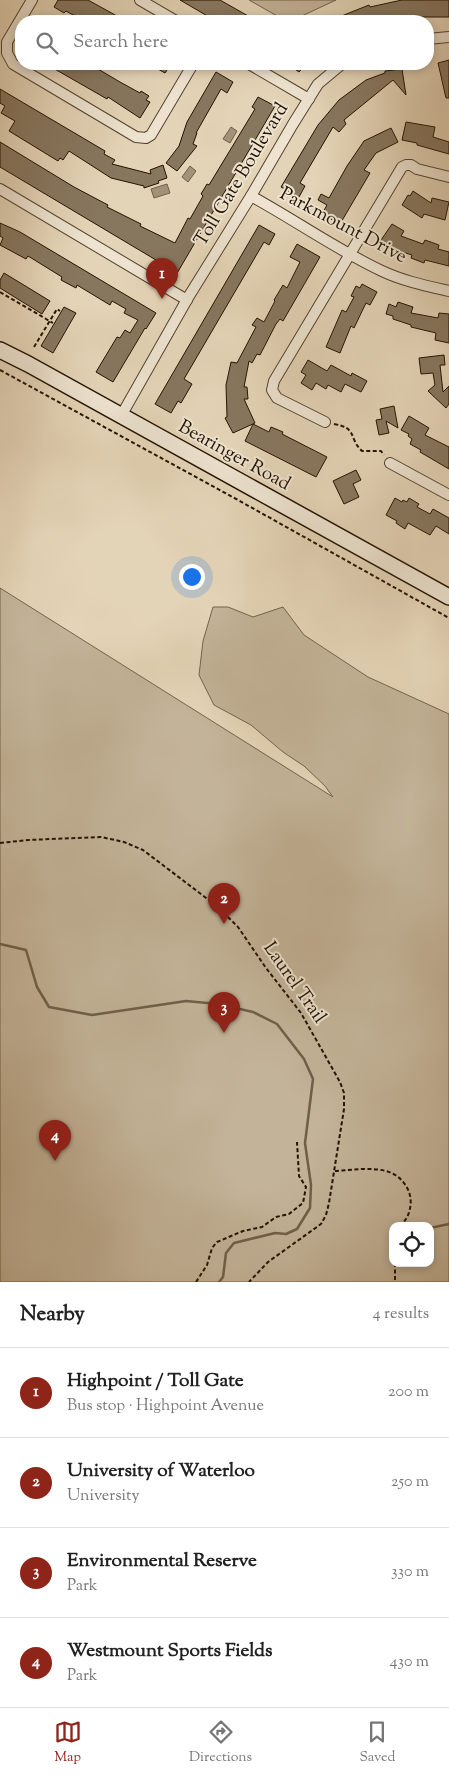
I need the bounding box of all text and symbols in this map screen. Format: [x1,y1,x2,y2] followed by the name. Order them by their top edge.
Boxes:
[15,15,434,70] search box
[33,29,61,57] icon: search
[73,29,168,56] text: Search here
[188,98,296,252] street label: Toll Gate Boulevard
[275,181,411,271] street label: Parkmount Drive
[146,258,178,299] pin: 1
[173,414,295,498] street label: Bearinger Road
[179,564,205,590] your location
[208,883,240,924] pin: 2
[256,937,332,1029] street label: Laurel Trail
[208,992,240,1033] pin: 3
[39,1120,71,1161] pin: 4
[389,1222,434,1267] map controls
[389,1222,434,1267] button: locate
[20,1300,85,1330] text: Nearby
[373,1303,429,1326] text: 4 results
[67,1368,244,1395] text: Highpoint / Toll Gate
[33,1381,39,1404] text: 1
[388,1381,429,1404] text: 200 m
[67,1395,264,1418] text: Bus stop · Highpoint Avenue
[67,1458,255,1485] text: University of Waterloo
[32,1471,40,1494] text: 2
[391,1471,429,1494] text: 250 m
[67,1485,140,1508] text: University
[67,1548,257,1575] text: Environmental Reserve
[33,1561,39,1584] text: 3
[391,1561,429,1584] text: 330 m
[67,1575,98,1598] text: Park
[67,1638,273,1665] text: Westmount Sports Fields
[32,1651,40,1674] text: 4
[390,1651,429,1674] text: 430 m
[67,1665,98,1688] text: Park
[54,1718,82,1768] tab: Map
[189,1718,252,1768] tab: Directions
[359,1718,395,1768] tab: Saved

